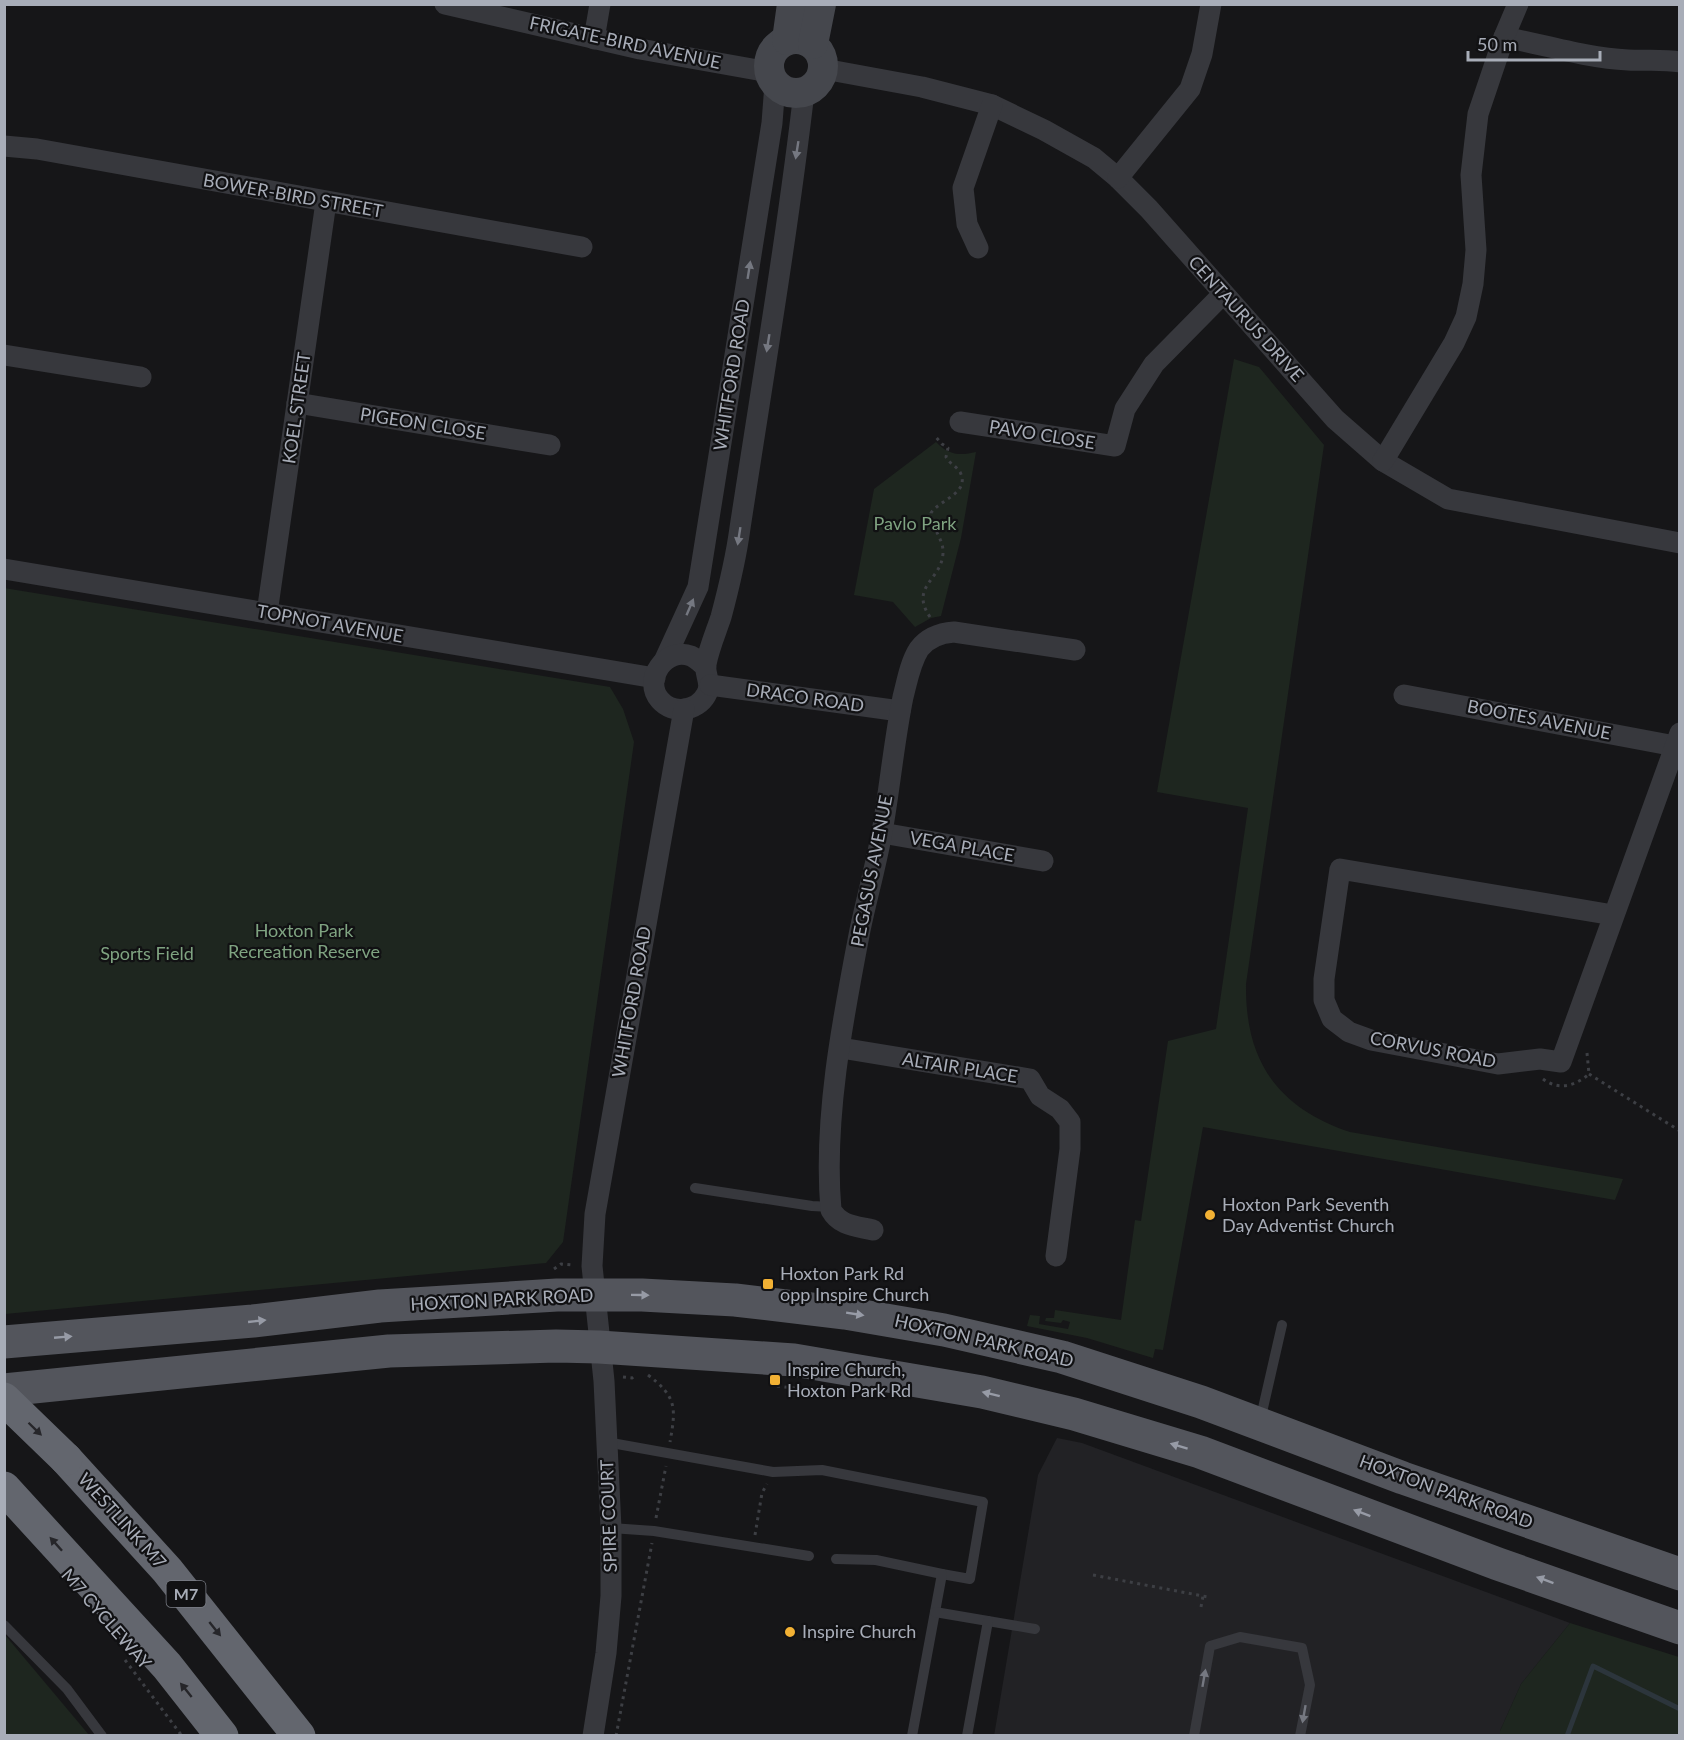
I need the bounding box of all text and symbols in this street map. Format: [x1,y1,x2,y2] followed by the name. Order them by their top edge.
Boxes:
[528,11,723,73] street label: FRIGATE-BIRD AVENUE
[1468,24,1600,62] scale bar
[1477,33,1517,55] text: 50 m
[792,141,801,160] one-way arrow
[202,168,385,222] street label: BOWER-BIRD STREET
[1184,251,1309,386] street label: CENTAURUS DRIVE
[745,261,754,280] one-way arrow
[708,297,754,452] street label: WHITFORD ROAD
[763,334,772,353] one-way arrow
[277,350,315,465] street label: KOEL STREET
[359,402,488,444] street label: PIGEON CLOSE
[987,415,1097,453] street label: PAVO CLOSE
[874,512,957,534] park label: Pavlo Park
[735,527,744,546] one-way arrow
[685,597,695,615] one-way arrow
[255,599,405,647] street label: TOPNOT AVENUE
[745,678,865,716] street label: DRACO ROAD
[1466,694,1613,744] street label: BOOTES AVENUE
[846,793,897,949] street label: PEGASUS AVENUE
[908,826,1016,866] street label: VEGA PLACE
[228,919,380,962] park label: Hoxton Park Recreation Reserve
[607,924,655,1079] street label: WHITFORD ROAD
[100,942,194,964] park label: Sports Field
[1368,1026,1498,1072] street label: CORVUS ROAD
[901,1047,1019,1087] street label: ALTAIR PLACE
[1222,1193,1394,1236] place label: Hoxton Park Seventh Day Adventist Church
[1203,1208,1217,1222] marker: Hoxton Park Seventh Day Adventist Church
[780,1262,929,1305] place label: Hoxton Park Rd opp Inspire Church
[761,1277,775,1291] marker: Hoxton Park Rd opp Inspire Church
[410,1283,594,1315] street label: HOXTON PARK ROAD
[630,1291,649,1300] one-way arrow
[893,1309,1076,1371] street label: HOXTON PARK ROAD
[846,1310,865,1319] one-way arrow
[248,1316,267,1326] one-way arrow
[53,1332,72,1342] one-way arrow
[787,1358,911,1401] place label: Inspire Church, Hoxton Park Rd
[768,1373,782,1387] marker: Inspire Church, Hoxton Park Rd
[982,1388,1001,1398] one-way arrow
[28,1421,42,1435] one-way arrow
[1170,1441,1188,1450] one-way arrow
[1357,1449,1536,1533] street label: HOXTON PARK ROAD
[595,1459,621,1573] street label: SPIRE COURT
[74,1468,171,1573] street label: WESTLINK M7
[1353,1507,1371,1517] one-way arrow
[49,1537,63,1552] one-way arrow
[57,1564,157,1674] street label: M7 CYCLEWAY
[1536,1575,1554,1585] one-way arrow
[166,1581,206,1607] road number: M7
[802,1620,916,1642] place label: Inspire Church
[208,1621,221,1637] one-way arrow
[783,1625,797,1639] marker: Inspire Church
[1200,1668,1209,1687] one-way arrow
[179,1682,192,1698] one-way arrow
[1299,1705,1308,1724] one-way arrow

